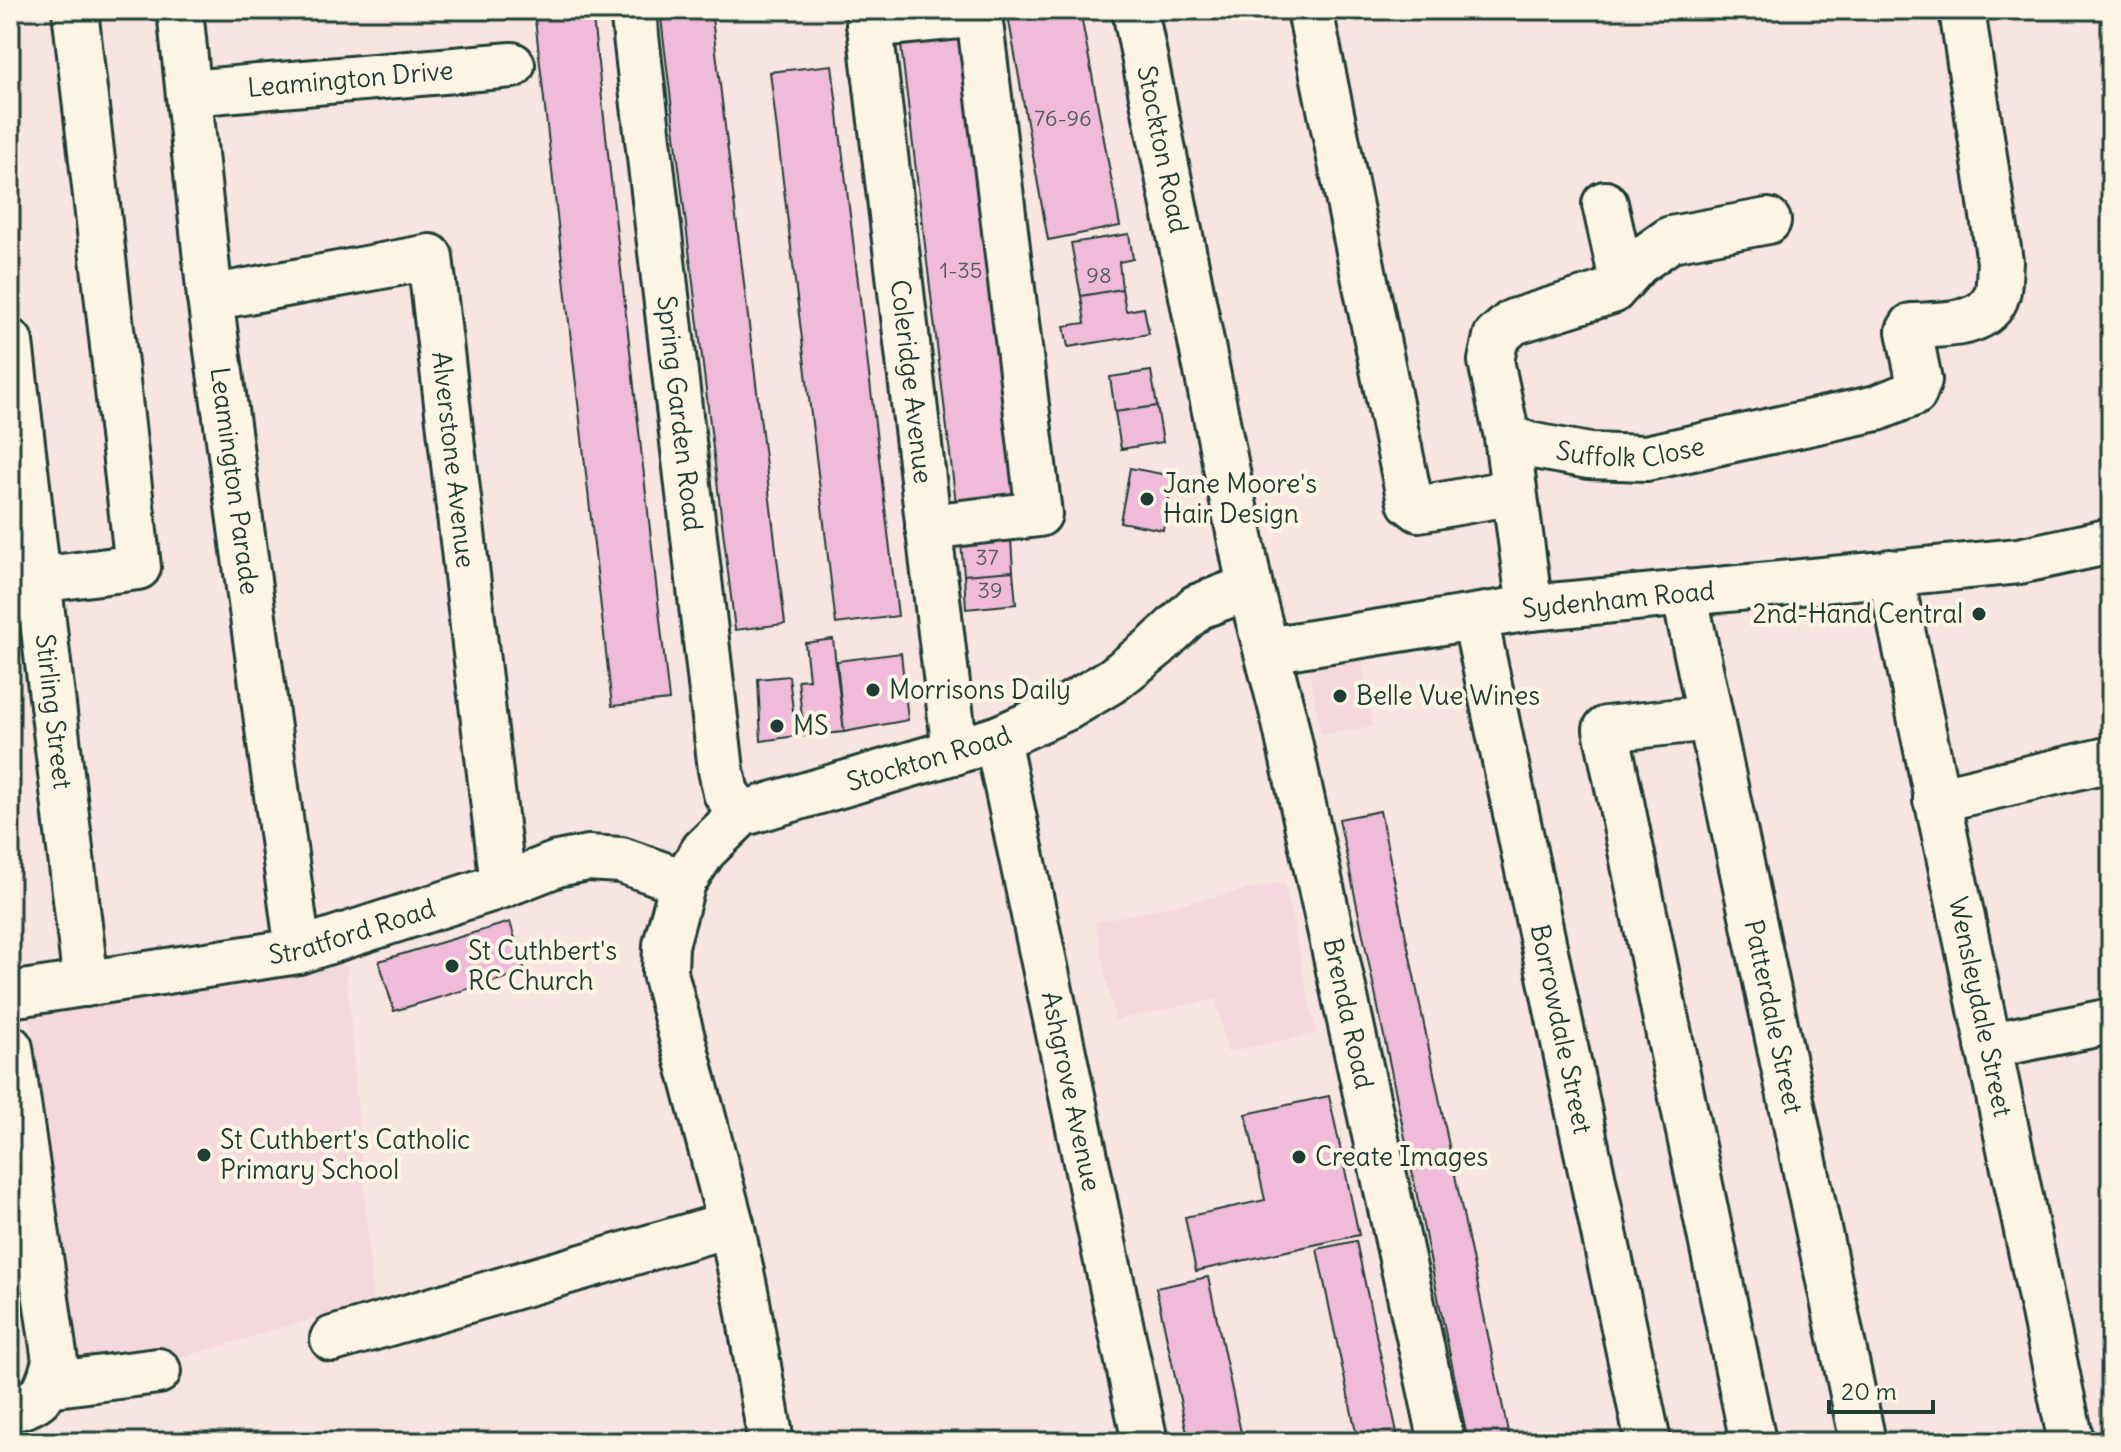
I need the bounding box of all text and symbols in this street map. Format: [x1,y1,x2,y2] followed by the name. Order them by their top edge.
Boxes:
[246,53,455,104] street label: Leamington Drive
[1130,63,1196,236] street label: Stockton Road
[1034,104,1092,132] house number: 76-96
[940,256,982,284] house number: 1-35
[1086,261,1112,289] house number: 98
[884,278,940,485] street label: Coleridge Avenue
[650,294,710,533] street label: Spring Garden Road
[425,350,483,570] street label: Alverstone Avenue
[203,365,267,597] street label: Leamington Parade
[1553,429,1707,474] street label: Suffolk Close
[1163,467,1317,530] place label: Jane Moore's Hair Design
[1138,490,1156,508] marker: Jane Moore's Hair Design
[975,543,999,571] house number: 37
[1519,573,1716,625] street label: Sydenham Road
[977,576,1003,604] house number: 39
[1753,597,1963,630] place label: 2nd-Hand Central
[1970,605,1988,623] marker: 2nd-Hand Central
[29,632,80,791] street label: Stirling Street
[889,673,1071,706] place label: Morrisons Daily
[1356,679,1540,712] place label: Belle Vue Wines
[864,681,882,699] marker: Morrisons Daily
[1331,687,1349,705] marker: Belle Vue Wines
[793,709,829,742] place label: MS
[768,717,786,735] marker: MS
[843,718,1016,798] street label: Stockton Road
[266,891,439,971] street label: Stratford Road
[1942,894,2020,1120] street label: Wensleydale Street
[1737,917,1810,1117] street label: Patterdale Street
[1524,921,1600,1137] street label: Borrowdale Street
[468,934,617,997] place label: St Cuthbert's RC Church
[1316,935,1381,1092] street label: Brenda Road
[443,957,461,975] marker: St Cuthbert's RC Church
[1035,988,1109,1194] street label: Ashgrove Avenue
[220,1123,470,1186] place label: St Cuthbert's Catholic Primary School
[1315,1140,1488,1173] place label: Create Images
[195,1146,213,1164] marker: St Cuthbert's Catholic Primary School
[1290,1148,1308,1166] marker: Create Images
[1829,1364,1933,1414] scale bar
[1841,1376,1897,1406] text: 20 m

